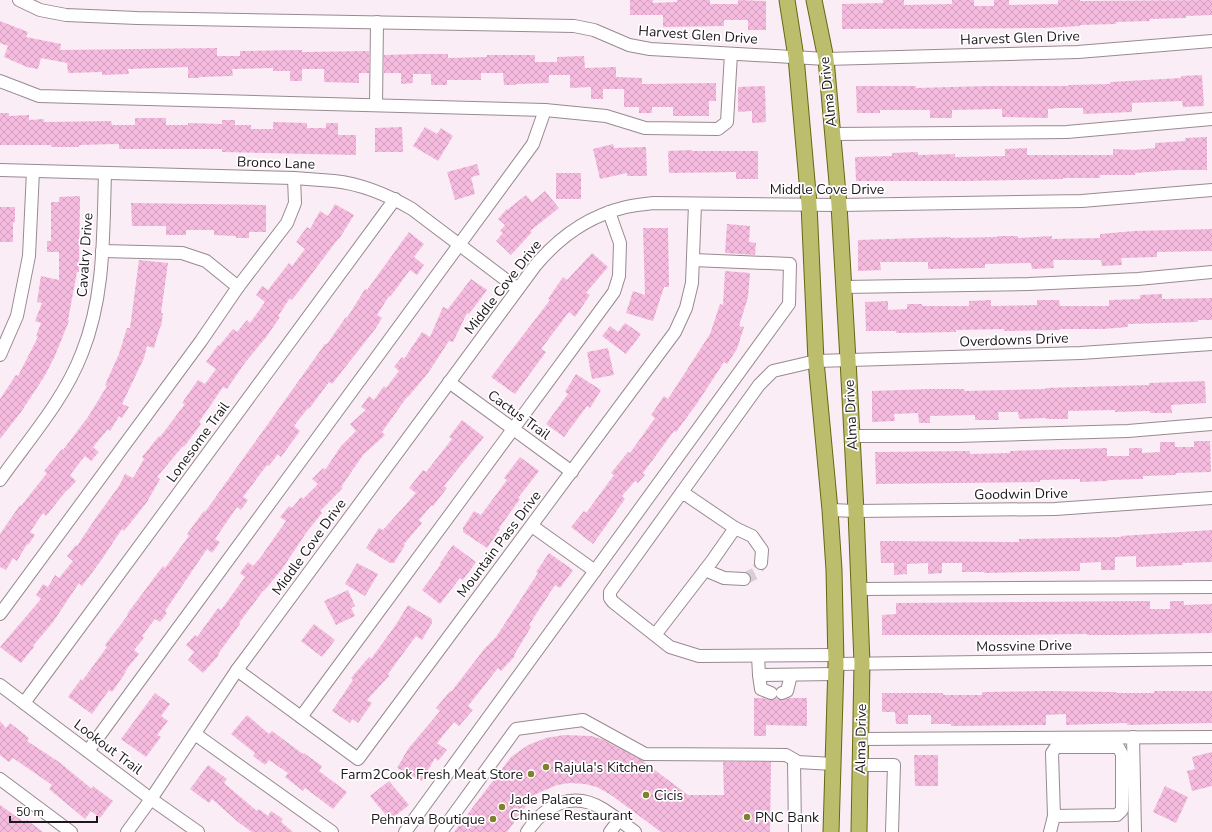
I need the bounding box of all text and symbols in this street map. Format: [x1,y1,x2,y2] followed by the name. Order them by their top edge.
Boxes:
[638,21,758,49] street label: Harvest Glen Drive
[960,26,1080,50] street label: Harvest Glen Drive
[815,56,841,128] street label: Alma Drive
[237,152,315,174] street label: Bronco Lane
[770,180,884,199] street label: Middle Cove Drive
[73,212,97,298] street label: Cavalry Drive
[460,236,546,338] street label: Middle Cove Drive
[959,329,1069,351] street label: Overdowns Drive
[840,379,862,451] street label: Alma Drive
[484,386,555,445] street label: Cactus Trail
[162,397,234,486] street label: Lonesome Trail
[974,484,1068,504] street label: Goodwin Drive
[453,487,545,601] street label: Mountain Pass Drive
[268,495,350,599] street label: Middle Cove Drive
[976,636,1072,656] street label: Mossvine Drive
[851,704,871,774] street label: Alma Drive
[70,715,147,780] street label: Lookout Trail
[554,758,654,777] place label: Rajula's Kitchen
[541,762,551,772] marker: Rajula's Kitchen
[341,765,523,784] place label: Farm2Cook Fresh Meat Store
[526,769,536,779] marker: Farm2Cook Fresh Meat Store
[654,786,683,805] place label: Cicis
[509,790,633,825] place label: Jade Palace Chinese Restaurant
[641,790,651,800] marker: Cicis
[10,798,97,824] scale bar
[497,802,507,812] marker: Jade Palace Chinese Restaurant
[16,804,44,820] text: 50 m
[755,808,820,827] place label: PNC Bank
[371,810,485,829] place label: Pehnava Boutique
[742,812,752,822] marker: PNC Bank
[488,814,498,824] marker: Pehnava Boutique

